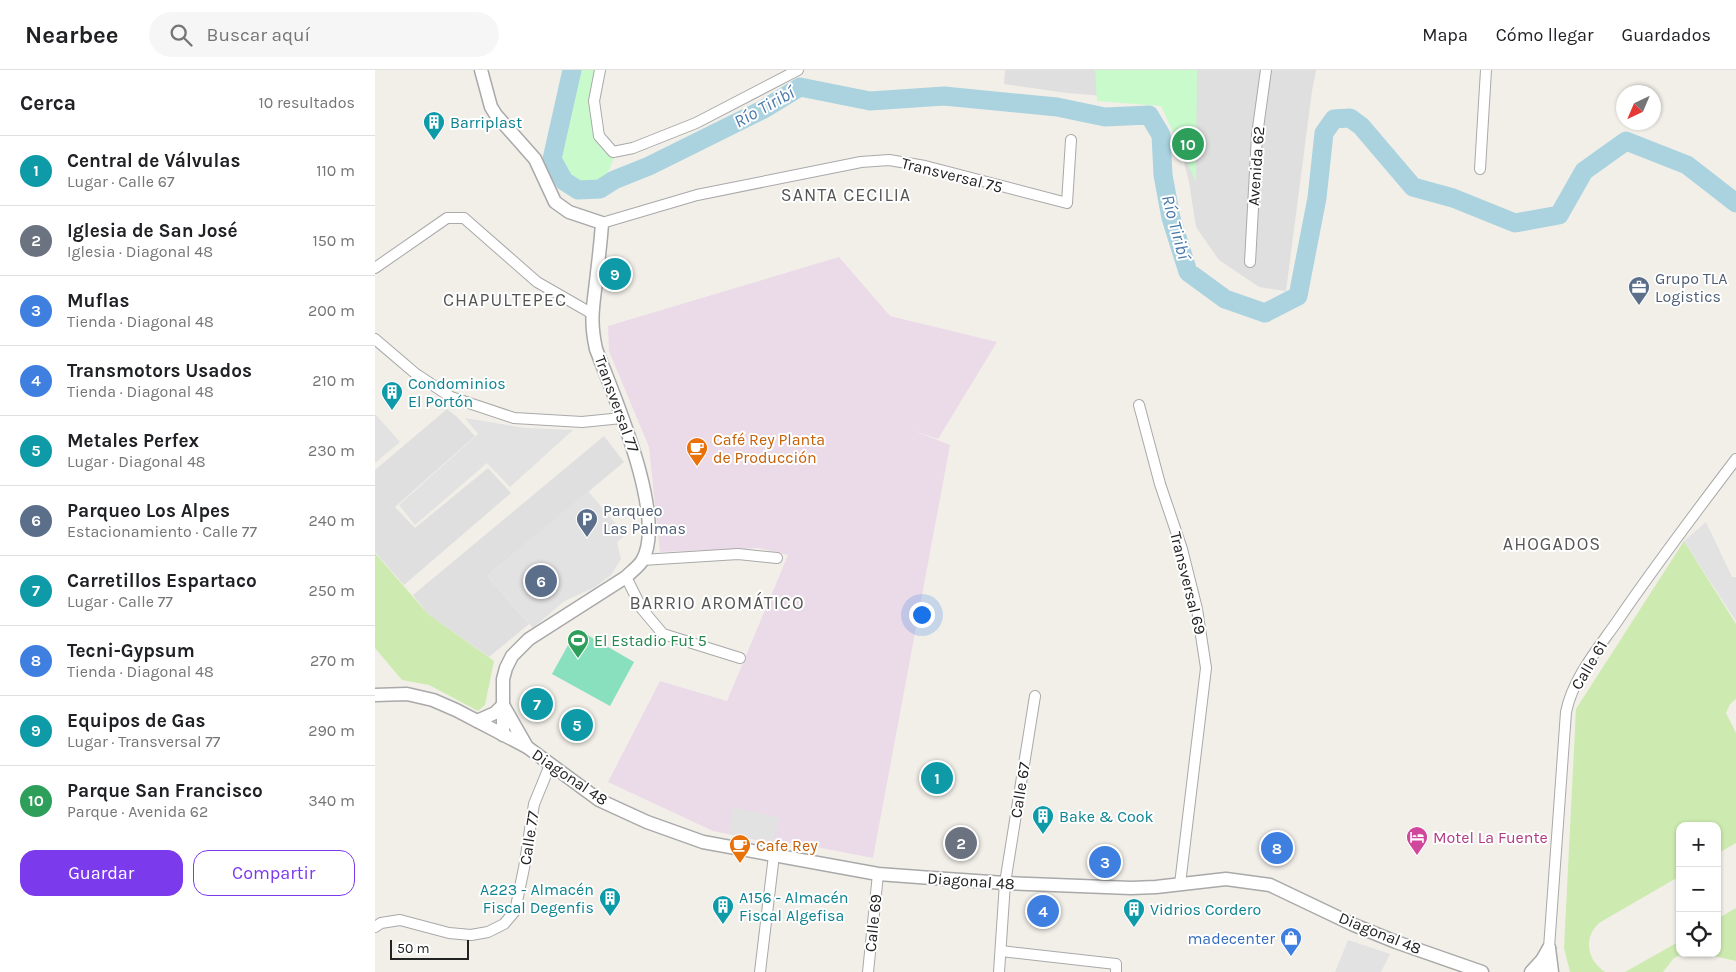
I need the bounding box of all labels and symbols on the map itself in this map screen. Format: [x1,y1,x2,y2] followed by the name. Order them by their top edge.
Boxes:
[730,80,800,133] water label: Río Tiribí
[1616,85,1661,130] north arrow
[422,110,446,141] building icon: Barriplast
[450,113,522,132] place label: Barriplast
[1172,125,1204,163] pin: 10
[1244,125,1268,207] street label: Avenida 62
[899,153,1005,197] street label: Transversal 75
[781,184,911,206] district label: SANTA CECILIA
[1157,192,1196,264] water label: Río Tiribí
[599,255,631,293] pin: 9
[1655,269,1727,306] place label: Grupo TLA Logistics
[1627,275,1651,306] office icon: Grupo TLA Logistics
[443,289,567,311] district label: CHAPULTEPEC
[591,353,644,456] street label: Transversal 77
[408,374,506,411] place label: Condominios El Portón
[380,380,404,411] building icon: Condominios El Portón
[713,430,825,467] place label: Café Rey Planta de Producción
[685,436,709,467] cafe icon: Café Rey Planta de Producción
[603,501,686,538] place label: Parqueo Las Palmas
[575,507,599,538] parking icon: Parqueo Las Palmas
[1166,530,1210,636] street label: Transversal 69
[1503,533,1601,555] district label: AHOGADOS
[525,562,557,600] pin: 6
[629,591,805,614] district label: BARRIO AROMÁTICO
[909,602,935,628] your location
[566,628,590,659] sports icon: El Estadio Fut 5
[594,631,707,650] place label: El Estadio Fut 5
[1567,637,1611,693] street label: Calle 61
[521,685,553,723] pin: 7
[561,706,593,744] pin: 5
[528,745,612,809] street label: Diagonal 48
[921,759,953,797] pin: 1
[1006,760,1034,819] street label: Calle 67
[1031,804,1055,835] building icon: Bake & Cook
[1059,807,1154,826] place label: Bake & Cook
[515,809,543,866] street label: Calle 77
[945,824,977,862] pin: 2
[1405,825,1429,856] hotel icon: Motel La Fuente
[1433,828,1548,847] place label: Motel La Fuente
[1261,829,1293,867] pin: 8
[728,833,752,864] cafe icon: Cafe Rey
[756,836,818,855] place label: Cafe Rey
[1089,843,1121,881] pin: 3
[927,868,1015,894] street label: Diagonal 48
[480,880,594,917] place label: A223 - Almacén Fiscal Degenfis
[598,886,622,917] building icon: A223 - Almacén Fiscal Degenfis
[739,888,848,925] place label: A156 - Almacén Fiscal Algefisa
[1027,892,1059,930] pin: 4
[861,893,885,953] street label: Calle 69
[711,894,735,925] building icon: A156 - Almacén Fiscal Algefisa
[1122,897,1146,928] building icon: Vidrios Cordero
[1150,900,1261,919] place label: Vidrios Cordero
[1336,908,1424,958] street label: Diagonal 48
[1279,926,1303,957] shop icon: madecenter
[1187,929,1275,948] place label: madecenter
[390,937,469,960] scale bar

